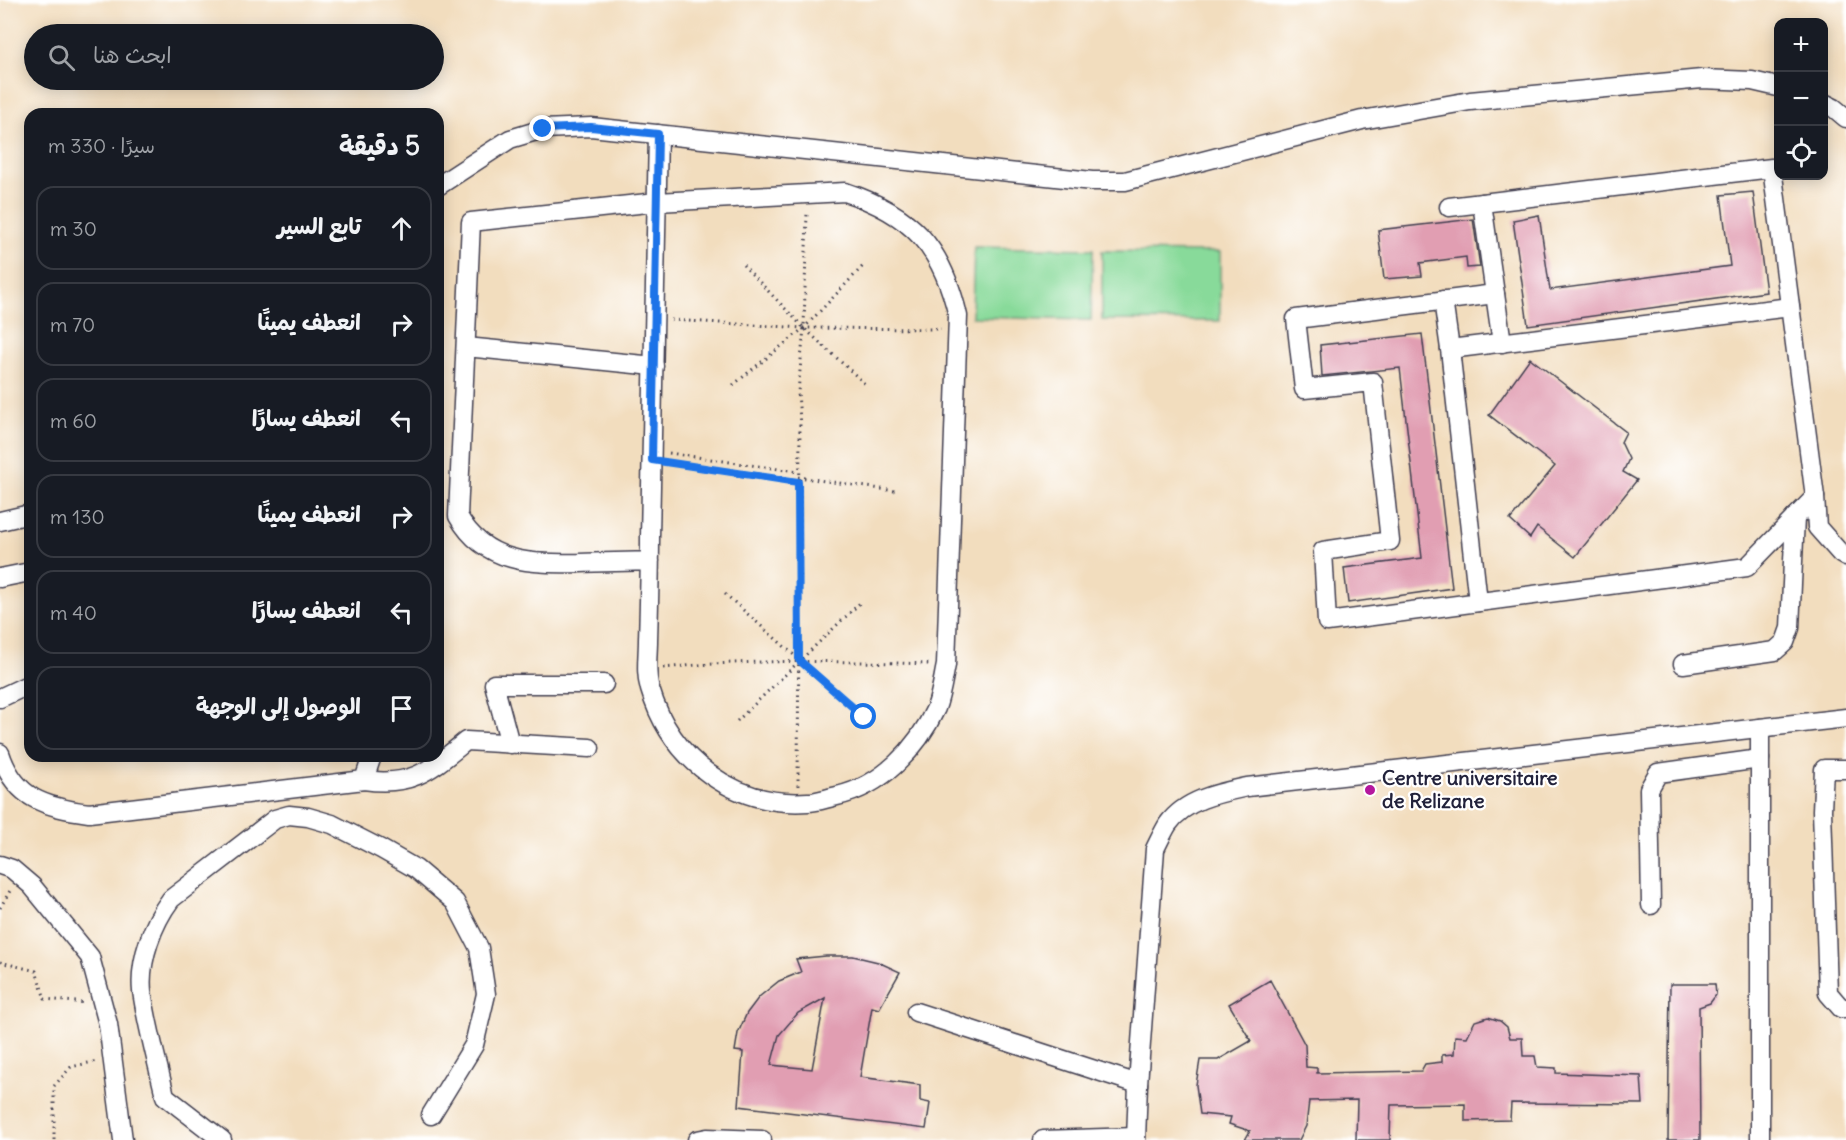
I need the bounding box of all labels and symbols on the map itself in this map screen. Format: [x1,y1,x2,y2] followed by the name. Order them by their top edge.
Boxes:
[529,115,555,141] route end
[850,703,876,729] route start
[1382,765,1558,813] place label: Centre universitaire de Relizane
[1363,783,1377,797] marker: Centre universitaire de Relizane

